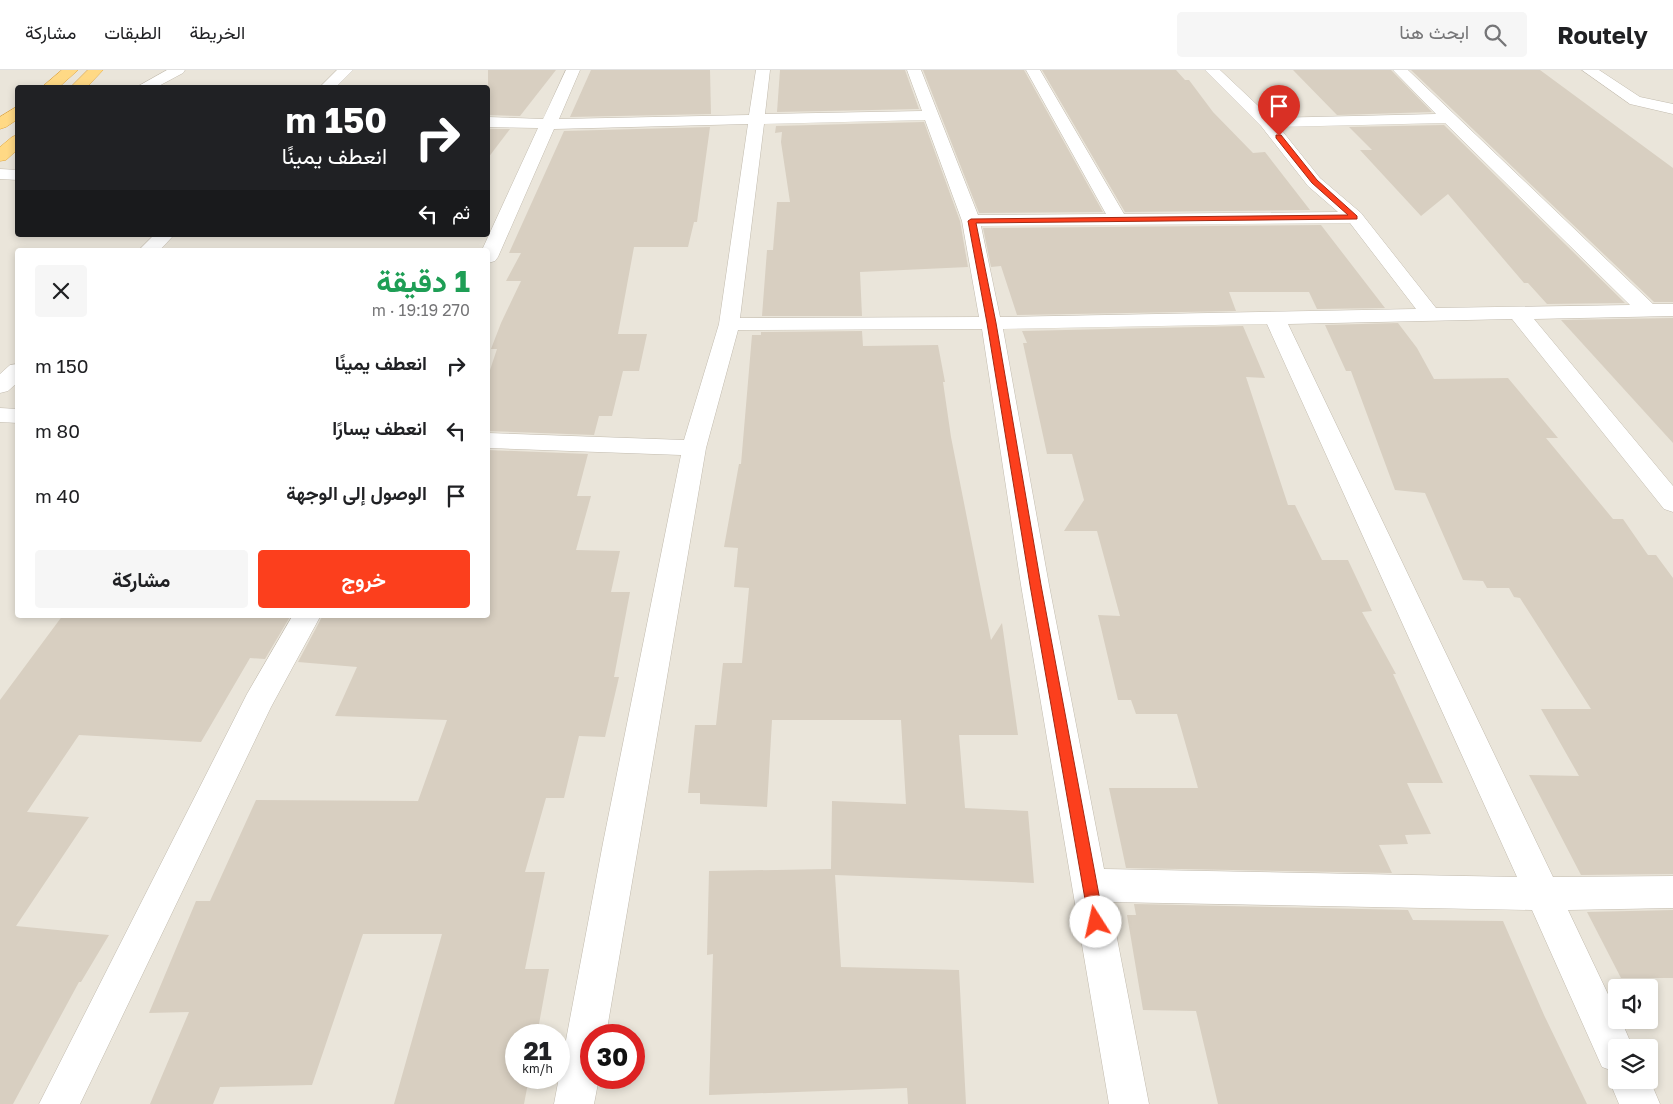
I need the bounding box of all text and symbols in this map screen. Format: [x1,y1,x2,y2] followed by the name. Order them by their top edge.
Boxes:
[1177,12,1527,57] search box
[1399,20,1469,43] text: ابحث هنا
[1557,20,1648,49] text: Routely
[25,21,76,43] text: مشاركة
[104,21,161,43] text: الطبقات
[189,21,245,43] text: الخريطة
[1481,21,1509,49] icon: search
[1258,85,1300,136] pin
[1265,92,1293,120] icon: arrive
[285,99,387,141] text: 150 m
[405,105,470,170] icon: right
[282,142,387,169] text: انعطف يمينًا
[414,200,442,228] icon: left
[452,200,470,223] text: ثم
[376,263,470,299] text: 1 دقيقة
[35,265,87,317] button: close
[372,300,470,320] text: 270 m · 19:19
[335,351,427,374] text: انعطف يمينًا
[442,352,470,380] icon: right
[35,354,89,377] text: 150 m
[332,416,427,439] text: انعطف يسارًا
[442,417,470,445] icon: left
[35,419,80,442] text: 80 m
[286,481,427,504] text: الوصول إلى الوجهة
[442,482,470,510] icon: arrive
[35,484,80,507] text: 40 m
[35,550,248,608] button: مشاركة
[258,550,470,608] button: خروج
[1069,895,1121,947] position arrow
[1608,979,1658,1089] map controls
[1608,979,1658,1029] button: sound
[580,1024,645,1089] speed limit sign: 30
[523,1035,552,1066] text: 21
[1608,1039,1658,1089] button: layers
[522,1061,553,1076] text: km/h

